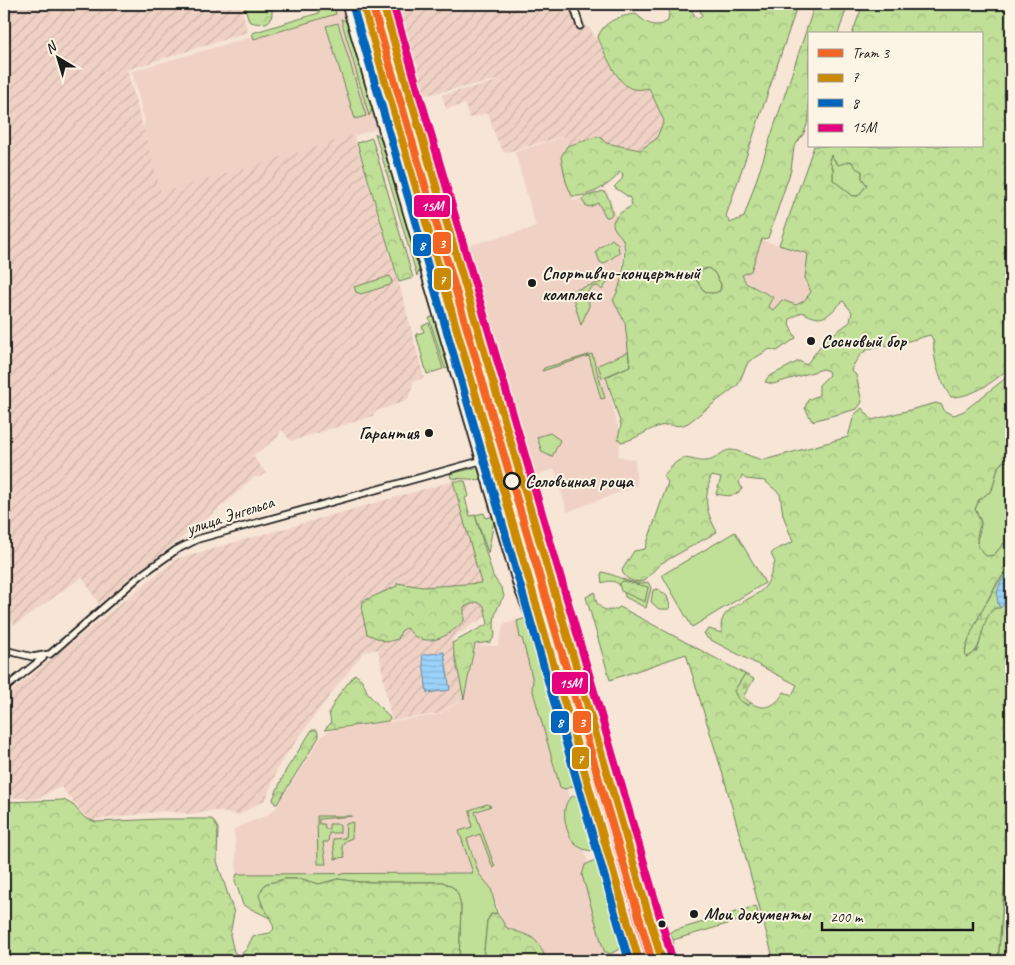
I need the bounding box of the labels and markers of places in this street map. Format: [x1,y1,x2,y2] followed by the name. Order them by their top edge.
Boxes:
[542,262,701,305] place label: Спортивно-концертный комплекс
[526,277,538,289] marker: Спортивно-концертный комплекс
[821,330,908,352] place label: Сосновый бор
[805,335,817,347] marker: Сосновый бор
[359,422,420,444] place label: Гарантия
[423,427,435,439] marker: Гарантия
[525,470,635,492] place label: Соловьиная роща
[503,472,521,490] marker: Соловьиная роща
[704,903,812,925] place label: Мои документы
[688,908,700,920] marker: Мои документы
[657,919,667,929] unlabelled marker

